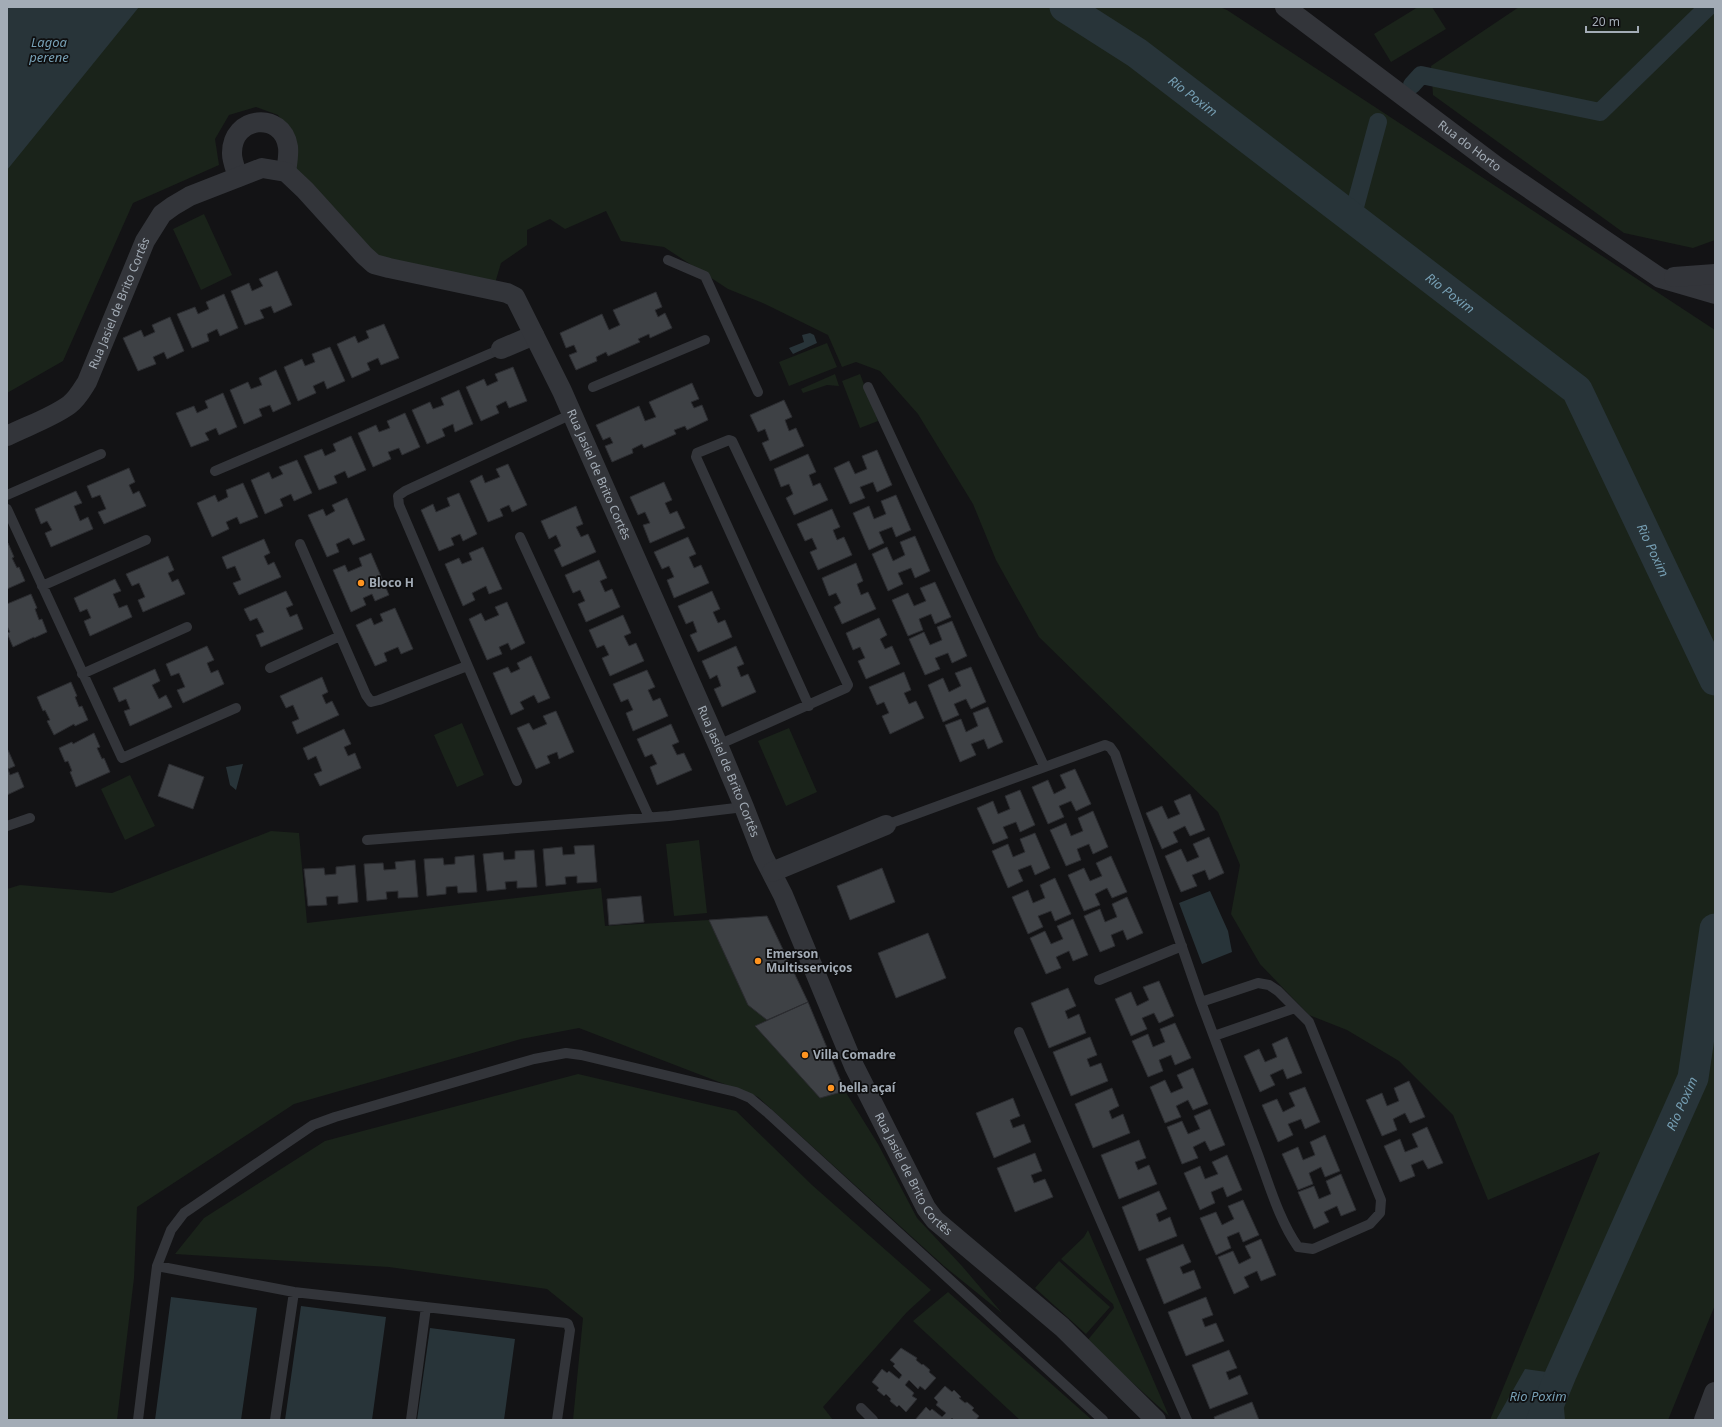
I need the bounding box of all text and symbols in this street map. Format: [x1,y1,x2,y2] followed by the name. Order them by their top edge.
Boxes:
[1586,8,1638,34] scale bar
[1592,13,1620,30] text: 20 m
[28,33,69,66] water label: Lagoa perene
[1165,71,1221,120] water label: Rio Poxim
[1435,116,1505,175] street label: Rua do Horto
[84,233,154,372] street label: Rua Jasiel de Brito Cortês
[1422,268,1478,317] water label: Rio Poxim
[563,406,636,543] street label: Rua Jasiel de Brito Cortês
[1633,520,1674,580] water label: Rio Poxim
[369,574,414,591] place label: Bloco H
[356,578,366,588] marker: Bloco H
[694,703,764,840] street label: Rua Jasiel de Brito Cortês
[766,945,852,976] place label: Emerson Multisserviços
[753,956,763,966] marker: Emerson Multisserviços
[813,1046,896,1063] place label: Villa Comadre
[800,1050,810,1060] marker: Villa Comadre
[1662,1074,1702,1133] water label: Rio Poxim
[839,1079,897,1096] place label: bella açaí
[826,1083,836,1093] marker: bella açaí
[871,1109,956,1239] street label: Rua Jasiel de Brito Cortês
[1509,1387,1567,1405] water label: Rio Poxim

